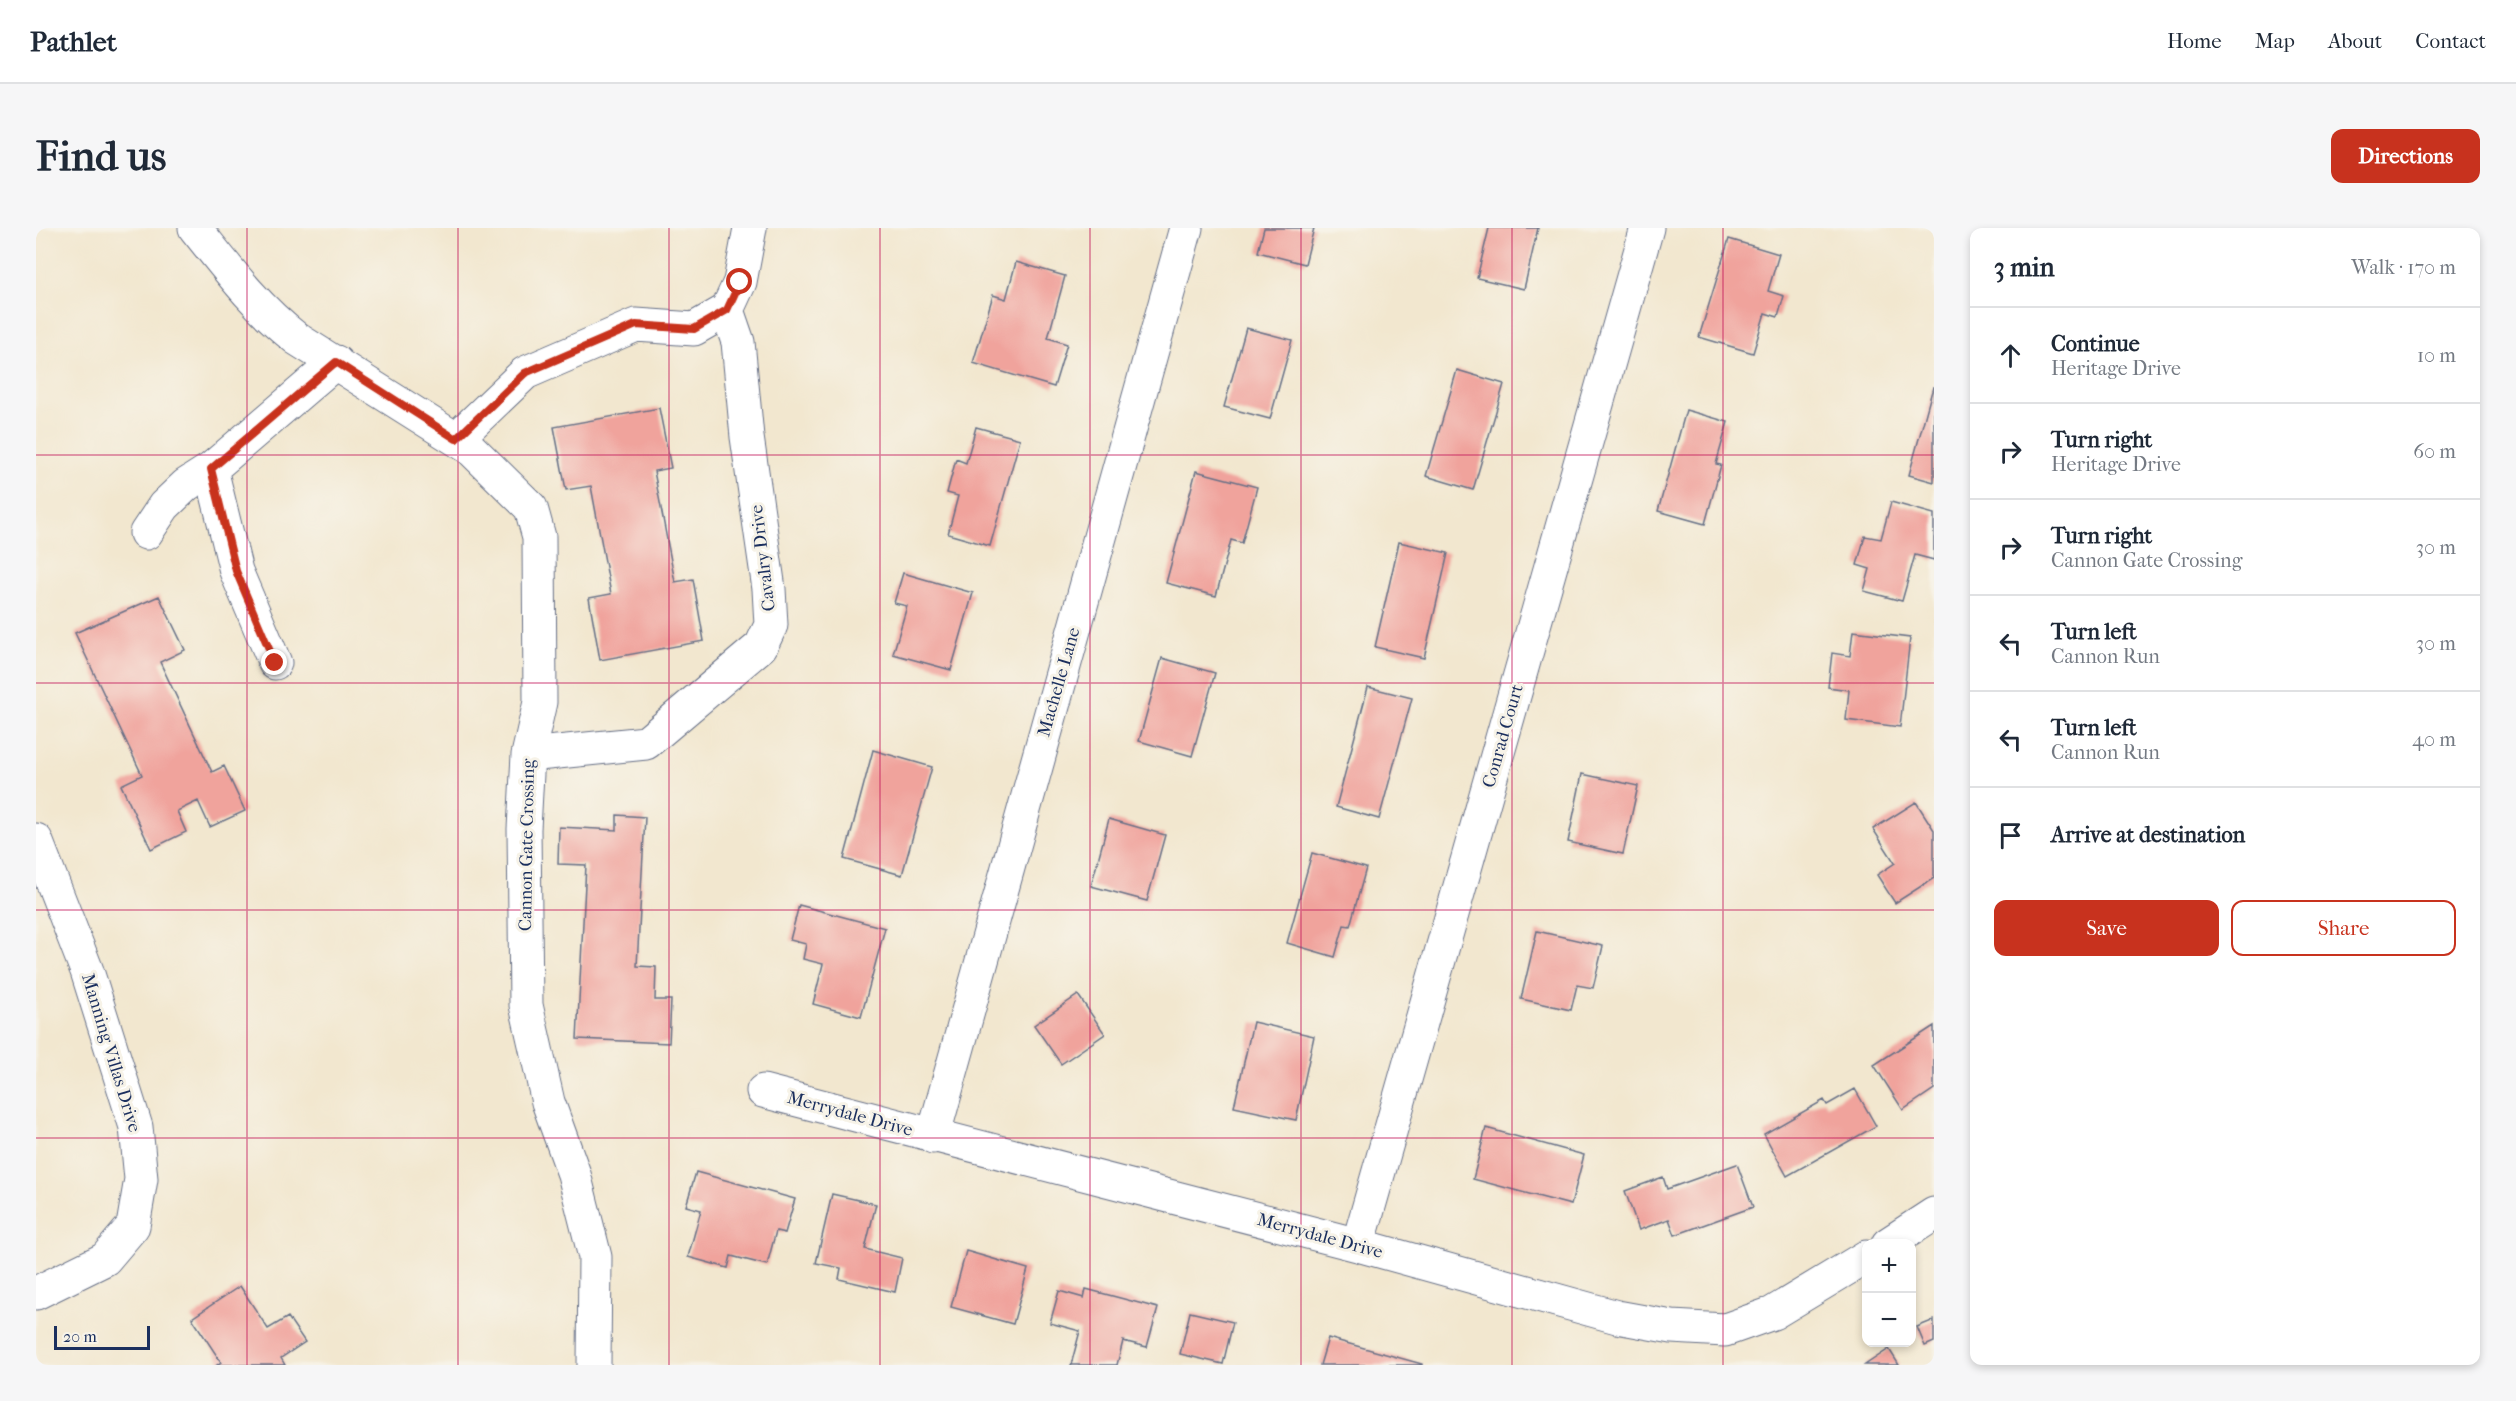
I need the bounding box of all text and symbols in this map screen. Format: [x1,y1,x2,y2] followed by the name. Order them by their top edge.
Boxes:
[30,25,117,58] text: Pathlet
[2167,29,2222,53] text: Home
[2255,29,2295,53] text: Map
[2328,29,2382,53] text: About
[2415,29,2486,53] text: Contact
[2331,129,2480,183] button: Directions
[36,132,166,181] text: Find us
[1994,252,2055,283] text: 3 min
[2351,256,2456,279] text: Walk · 170 m
[726,268,752,294] route start
[2051,331,2140,357] text: Continue
[1994,339,2027,372] icon: ahead
[2417,344,2456,367] text: 10 m
[2051,357,2181,380] text: Heritage Drive
[2051,427,2152,453] text: Turn right
[1994,435,2027,468] icon: right
[2413,440,2456,463] text: 60 m
[2051,453,2181,476] text: Heritage Drive
[746,503,780,613] street label: Cavalry Drive
[2051,523,2152,549] text: Turn right
[1994,531,2027,564] icon: right
[2416,536,2456,559] text: 30 m
[2051,549,2242,572] text: Cannon Gate Crossing
[2051,619,2137,645] text: Turn left
[1033,625,1085,739] street label: Machelle Lane
[1994,627,2027,660] icon: left
[2416,632,2456,655] text: 30 m
[2051,645,2160,668] text: Cannon Run
[261,649,287,675] route end
[1478,681,1528,790] street label: Conrad Court
[2051,715,2137,741] text: Turn left
[1994,723,2027,756] icon: left
[2412,728,2456,751] text: 40 m
[2051,741,2160,764] text: Cannon Run
[515,758,539,931] street label: Cannon Gate Crossing
[1994,819,2027,852] icon: arrive
[2051,822,2245,848] text: Arrive at destination
[1994,900,2219,956] button: Save
[2231,900,2456,956] button: Share
[77,971,145,1135] street label: Manning Villas Drive
[785,1087,915,1141] street label: Merrydale Drive
[1255,1209,1385,1263] street label: Merrydale Drive
[1862,1239,1916,1347] map controls
[1862,1239,1916,1293] button: +
[1862,1293,1916,1347] button: −
[54,1323,150,1350] scale bar
[63,1327,97,1346] text: 20 m

